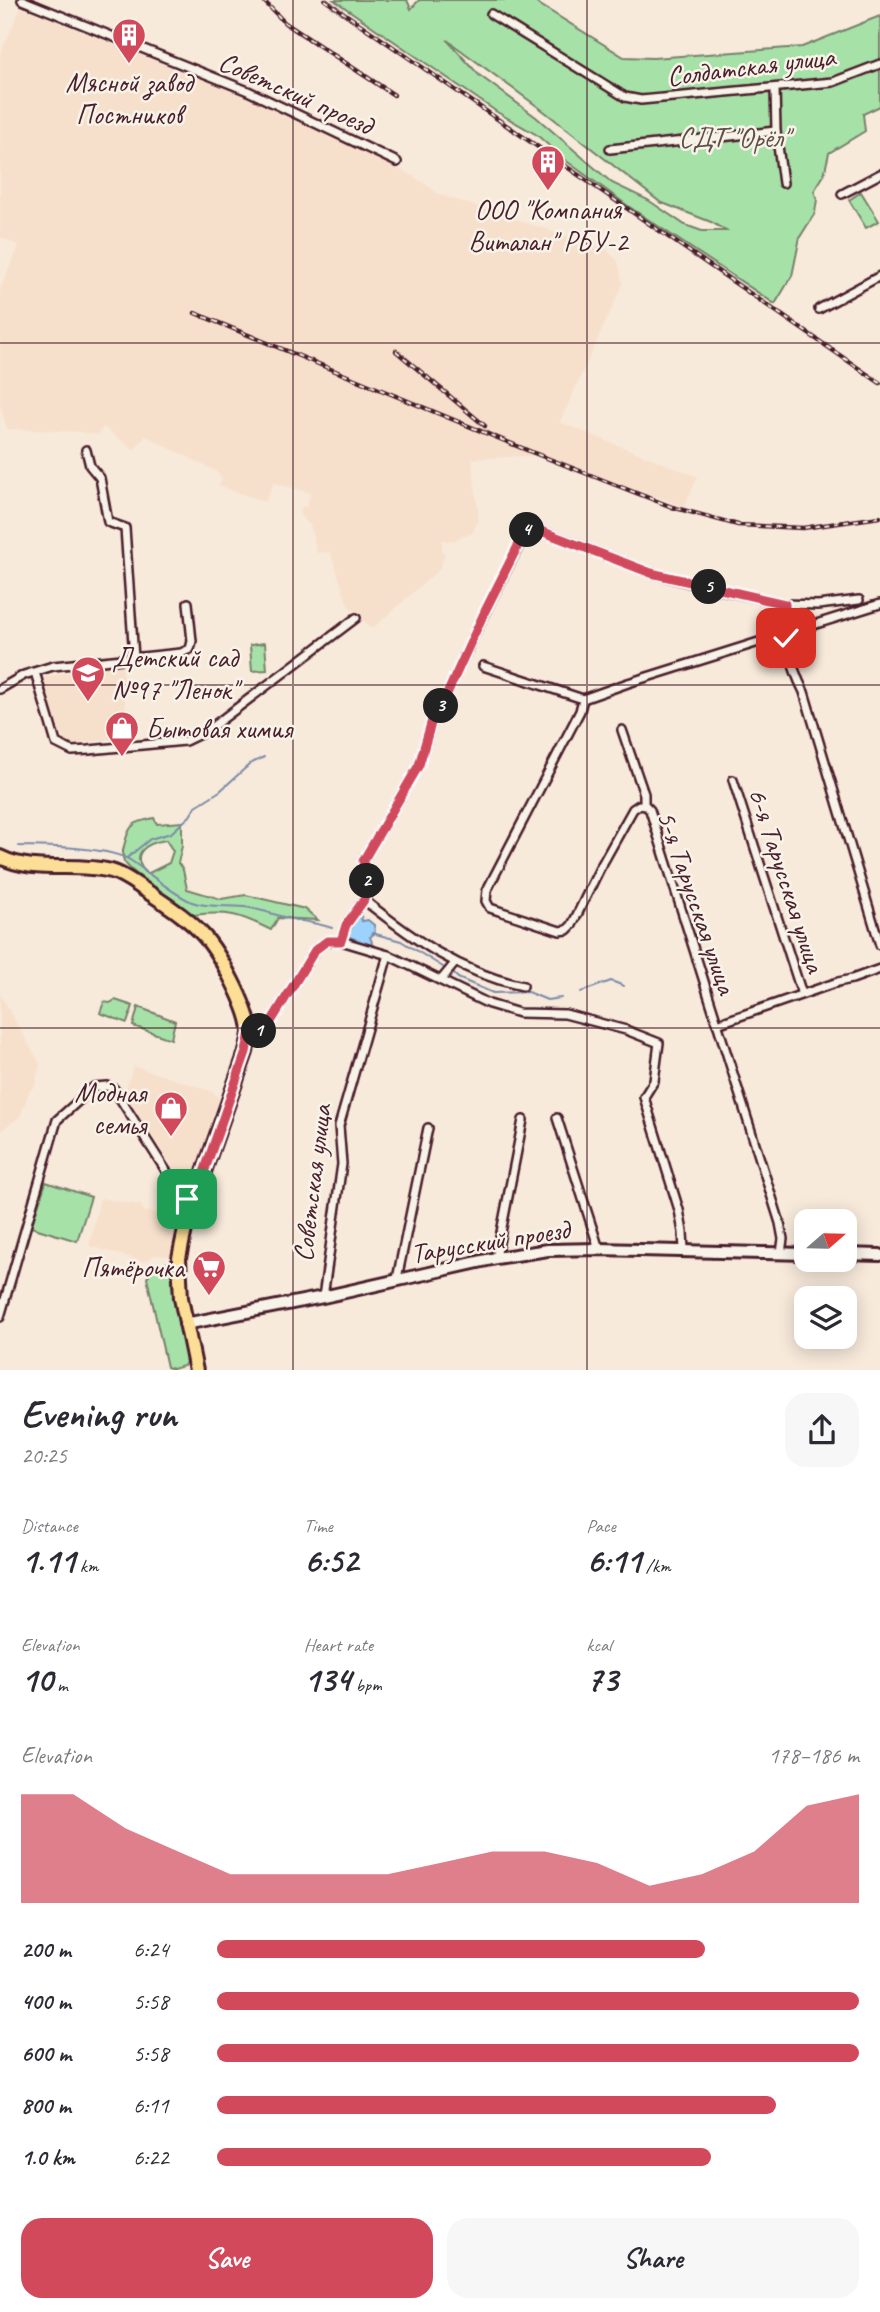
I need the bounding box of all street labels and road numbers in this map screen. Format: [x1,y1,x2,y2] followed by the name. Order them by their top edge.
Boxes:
[665,38,839,94] street label: Солдатская улица
[214,43,381,144] street label: Советский проезд
[741,783,834,978] street label: 6-я Тарусская улица
[649,806,745,1000] street label: 5-я Тарусская улица
[285,1101,339,1264] street label: Советская улица
[408,1211,575,1271] street label: Тарусский проезд

